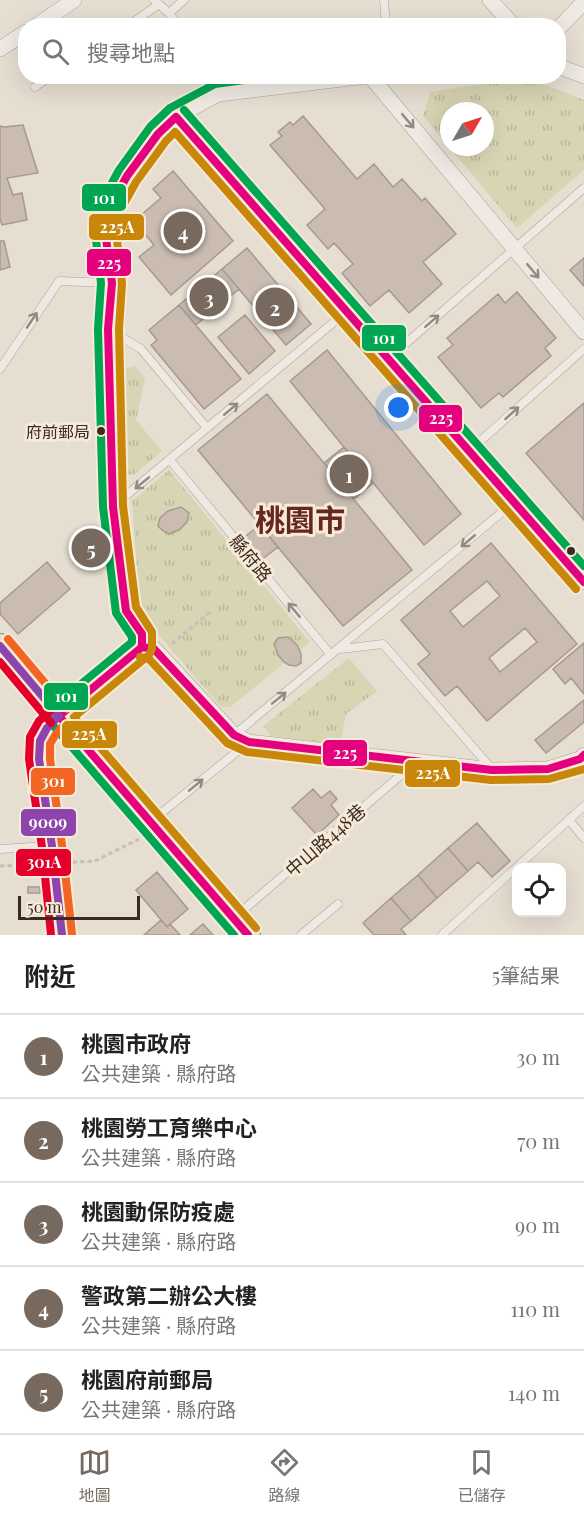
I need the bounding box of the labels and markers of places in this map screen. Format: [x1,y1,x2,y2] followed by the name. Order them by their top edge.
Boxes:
[164,208,202,254] pin: 4
[190,274,228,320] pin: 3
[256,284,294,330] pin: 2
[26,421,90,442] place label: 府前郵局
[95,425,107,437] marker: 府前郵局
[330,452,368,496] pin: 1
[72,526,110,570] pin: 5
[565,545,577,557] unlabelled marker

